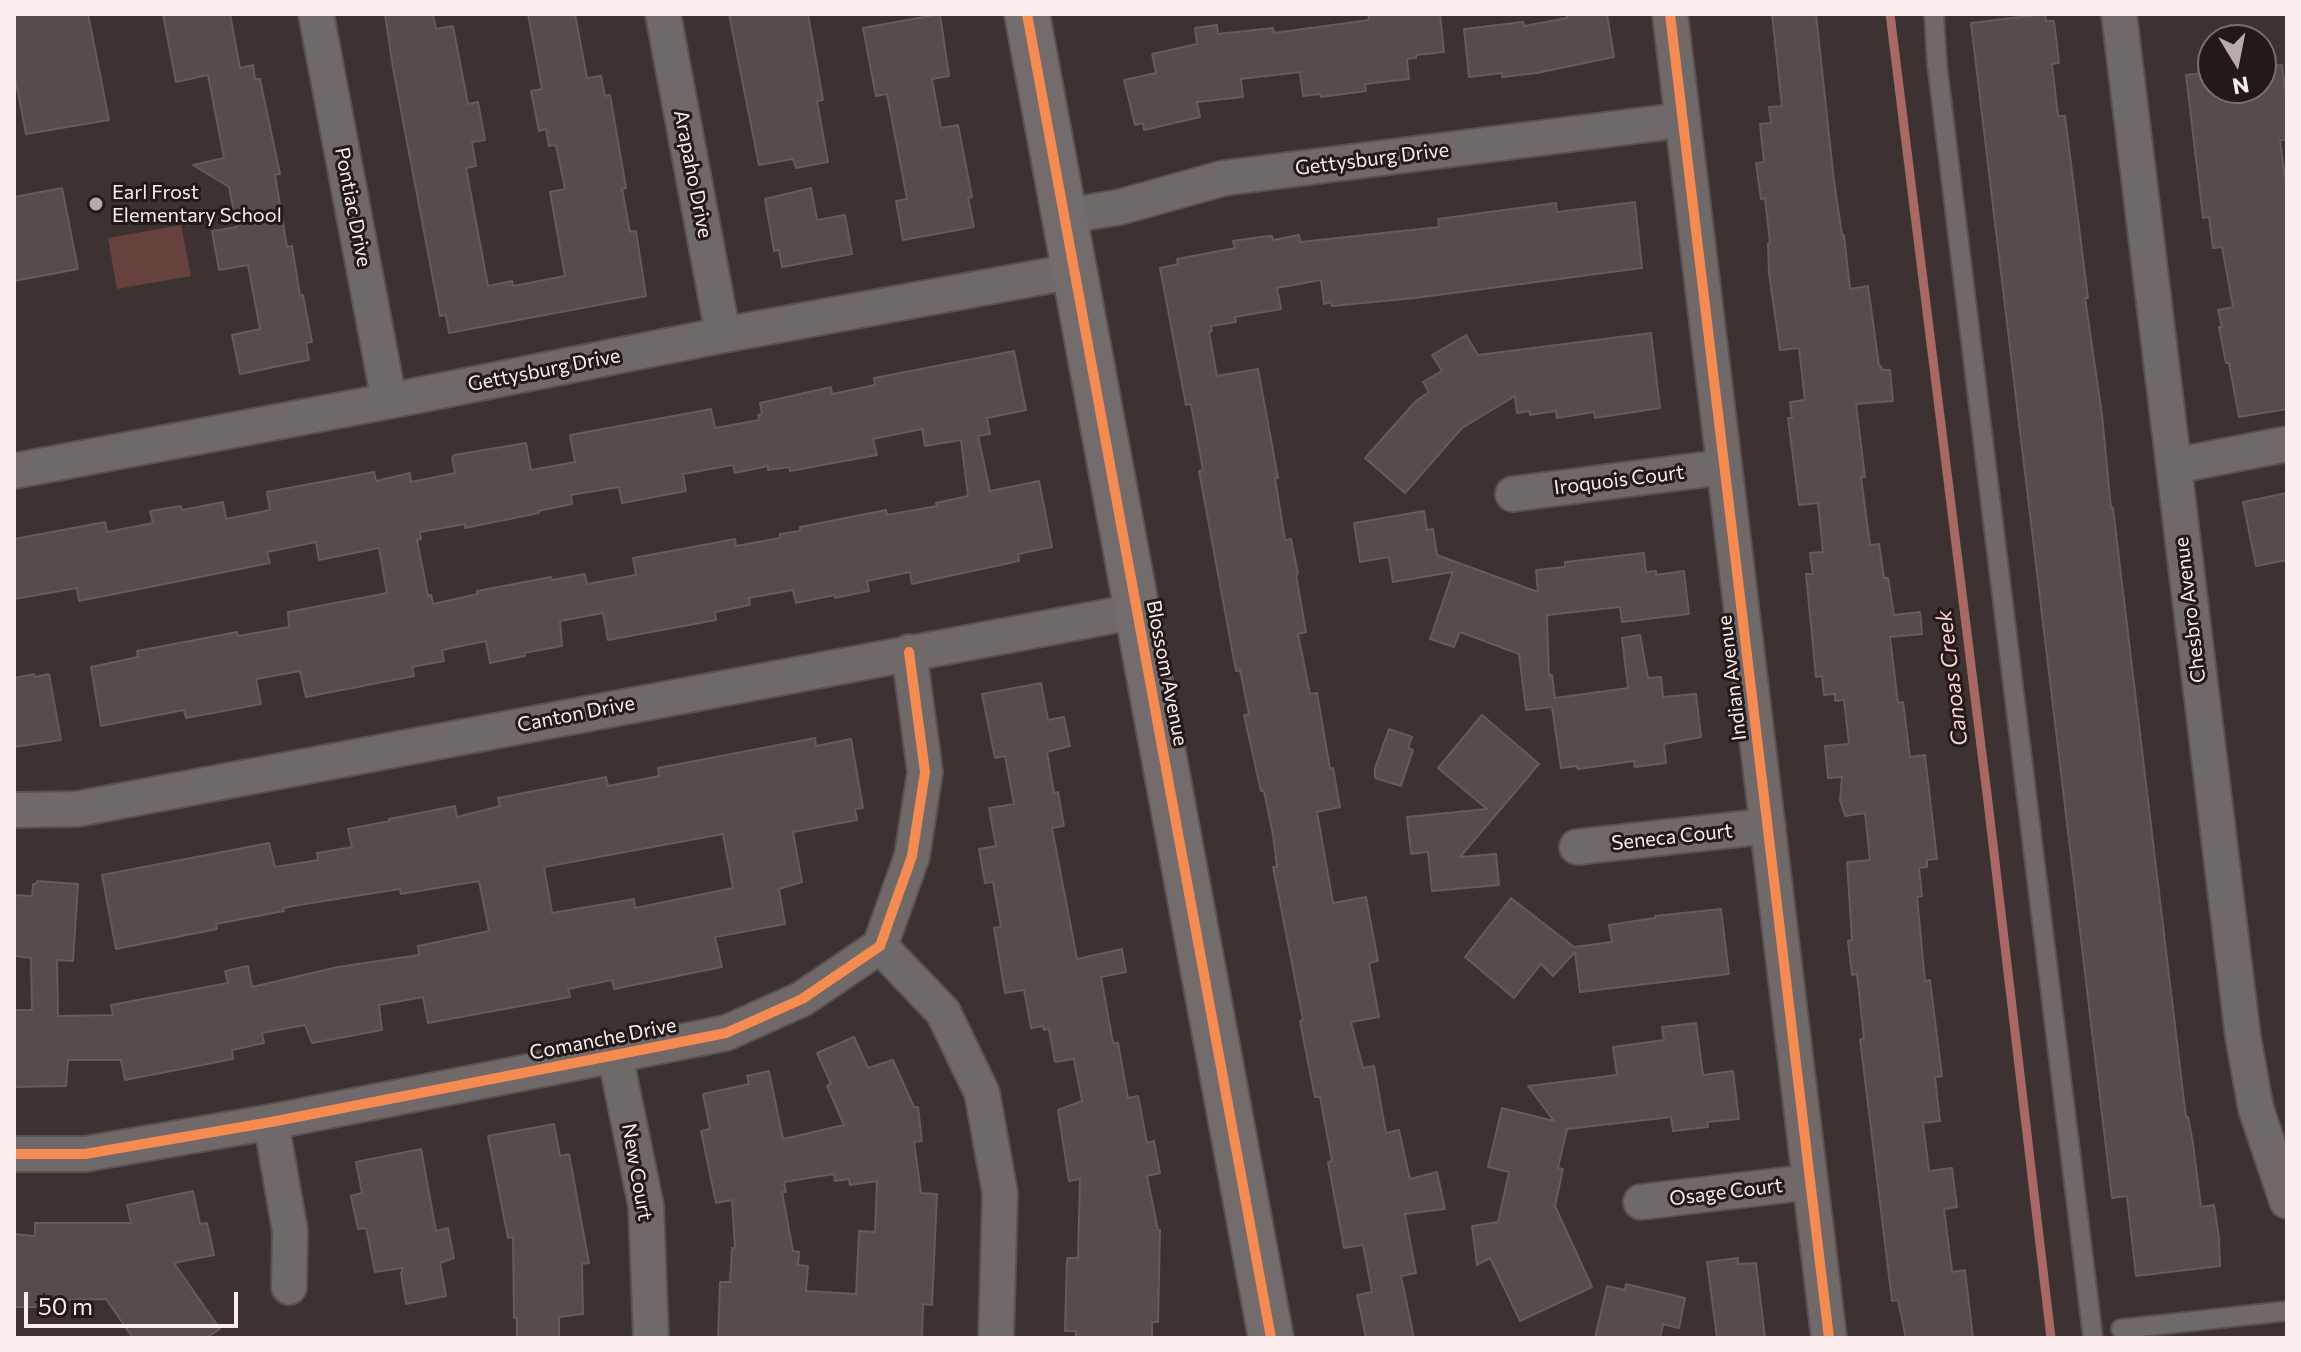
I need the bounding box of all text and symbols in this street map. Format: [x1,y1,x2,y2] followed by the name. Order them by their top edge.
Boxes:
[2197,24,2277,104] north arrow
[2230,71,2251,101] text: N
[669,108,717,240] street label: Arapaho Drive
[1294,138,1450,180] street label: Gettysburg Drive
[330,145,376,269] street label: Pontiac Drive
[112,180,282,227] place label: Earl Frost Elementary School
[87,195,105,213] marker: Earl Frost Elementary School
[466,343,622,397] street label: Gettysburg Drive
[1552,460,1686,500] street label: Iroquois Court
[2169,536,2211,684] street label: Chesbro Avenue
[1141,598,1193,748] street label: Blossom Avenue
[1931,609,1973,747] water label: Canoas Creek
[1712,614,1752,742] street label: Indian Avenue
[515,691,637,737] street label: Canton Drive
[1610,819,1734,855] street label: Seneca Court
[528,1013,678,1065] street label: Comanche Drive
[617,1122,657,1222] street label: New Court
[1668,1173,1784,1211] street label: Osage Court
[28,1276,242,1326] scale bar
[38,1291,93,1320] text: 50 m

